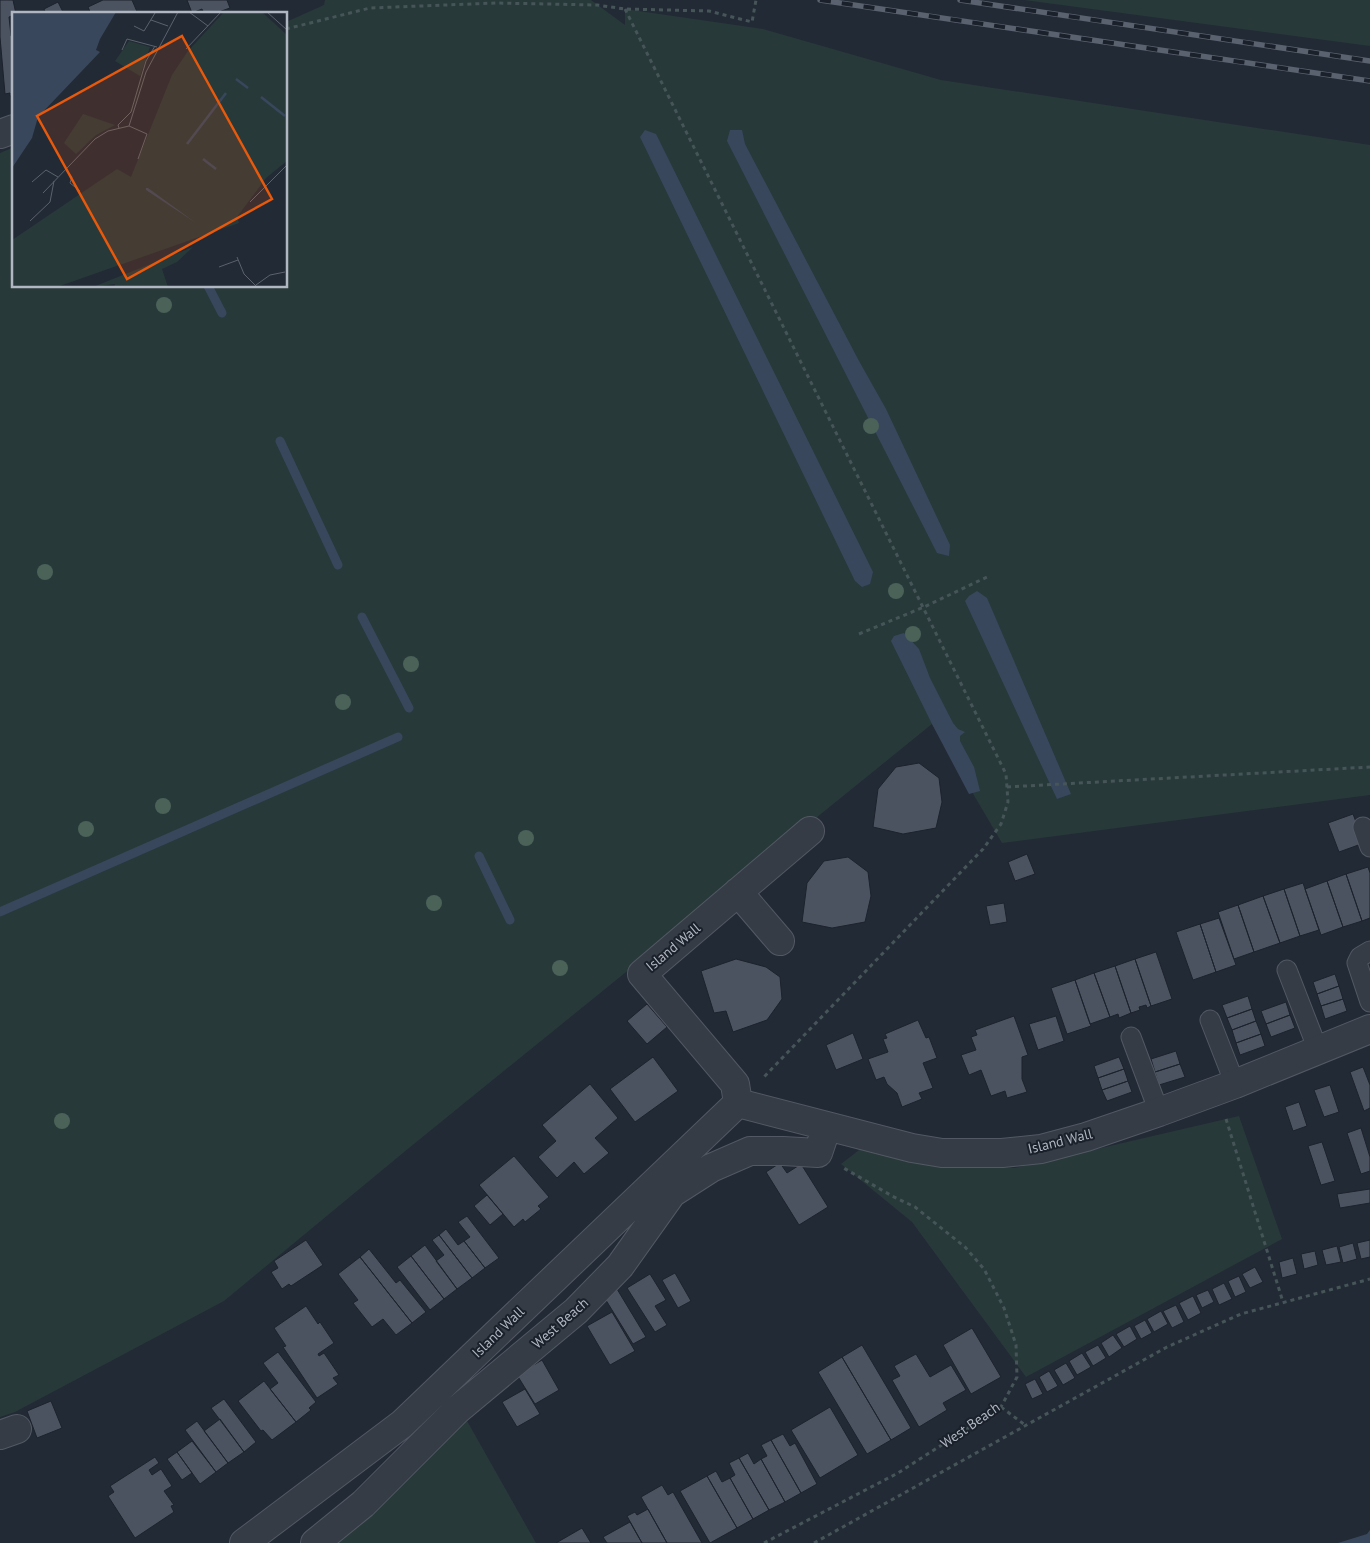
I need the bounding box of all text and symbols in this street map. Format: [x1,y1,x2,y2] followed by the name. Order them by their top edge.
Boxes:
[12,12,288,288] inset map
[642,919,704,975] street label: Island Wall
[1026,1124,1094,1158] street label: Island Wall
[528,1294,592,1352] street label: West Beach
[468,1303,528,1361] street label: Island Wall
[937,1398,1003,1452] street label: West Beach

